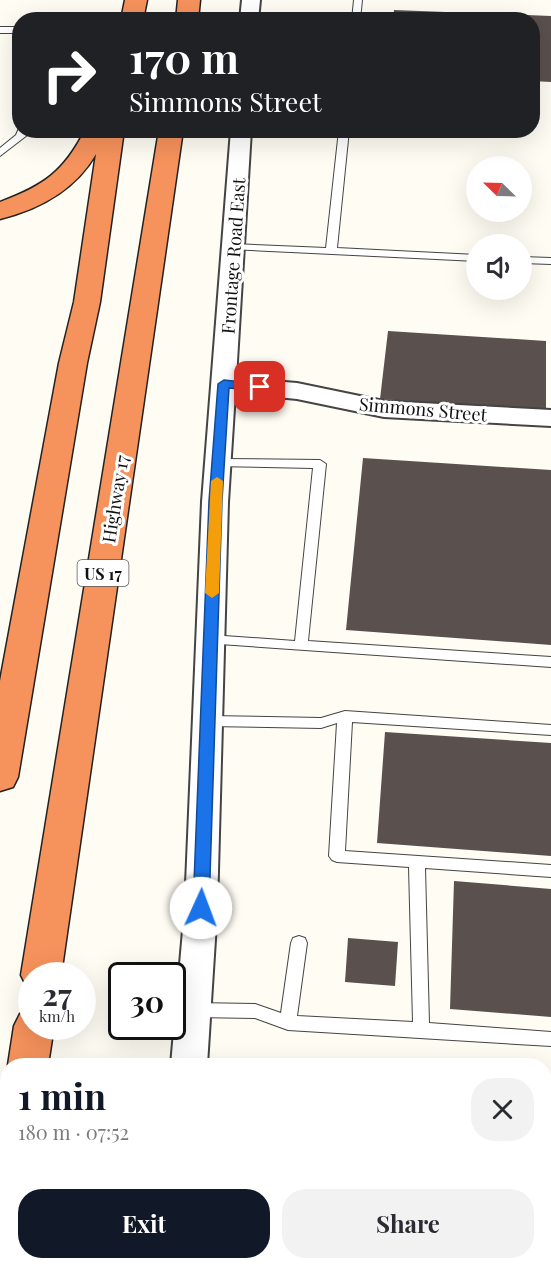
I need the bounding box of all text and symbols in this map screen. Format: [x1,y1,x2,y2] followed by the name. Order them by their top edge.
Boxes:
[129,29,239,85] text: 170 m
[30,36,108,114] icon: right
[129,83,322,119] text: Simmons Street
[466,156,532,222] north arrow
[466,156,532,300] map controls
[216,176,250,335] street label: Frontage Road East
[466,234,532,300] button: sound
[234,361,285,412] pin
[243,370,276,403] icon: arrive
[358,391,489,427] street label: Simmons Street
[96,453,134,545] street label: Highway 17
[78,560,128,586] road number: US 17
[169,876,233,940] position arrow
[108,962,186,1040] speed limit sign: 30
[42,974,72,1014] text: 27
[39,1006,75,1026] text: km/h
[18,1071,106,1119] text: 1 min
[471,1078,534,1141] button: close
[18,1118,129,1145] text: 180 m · 07:52
[18,1189,270,1258] button: Exit
[282,1189,534,1258] button: Share

